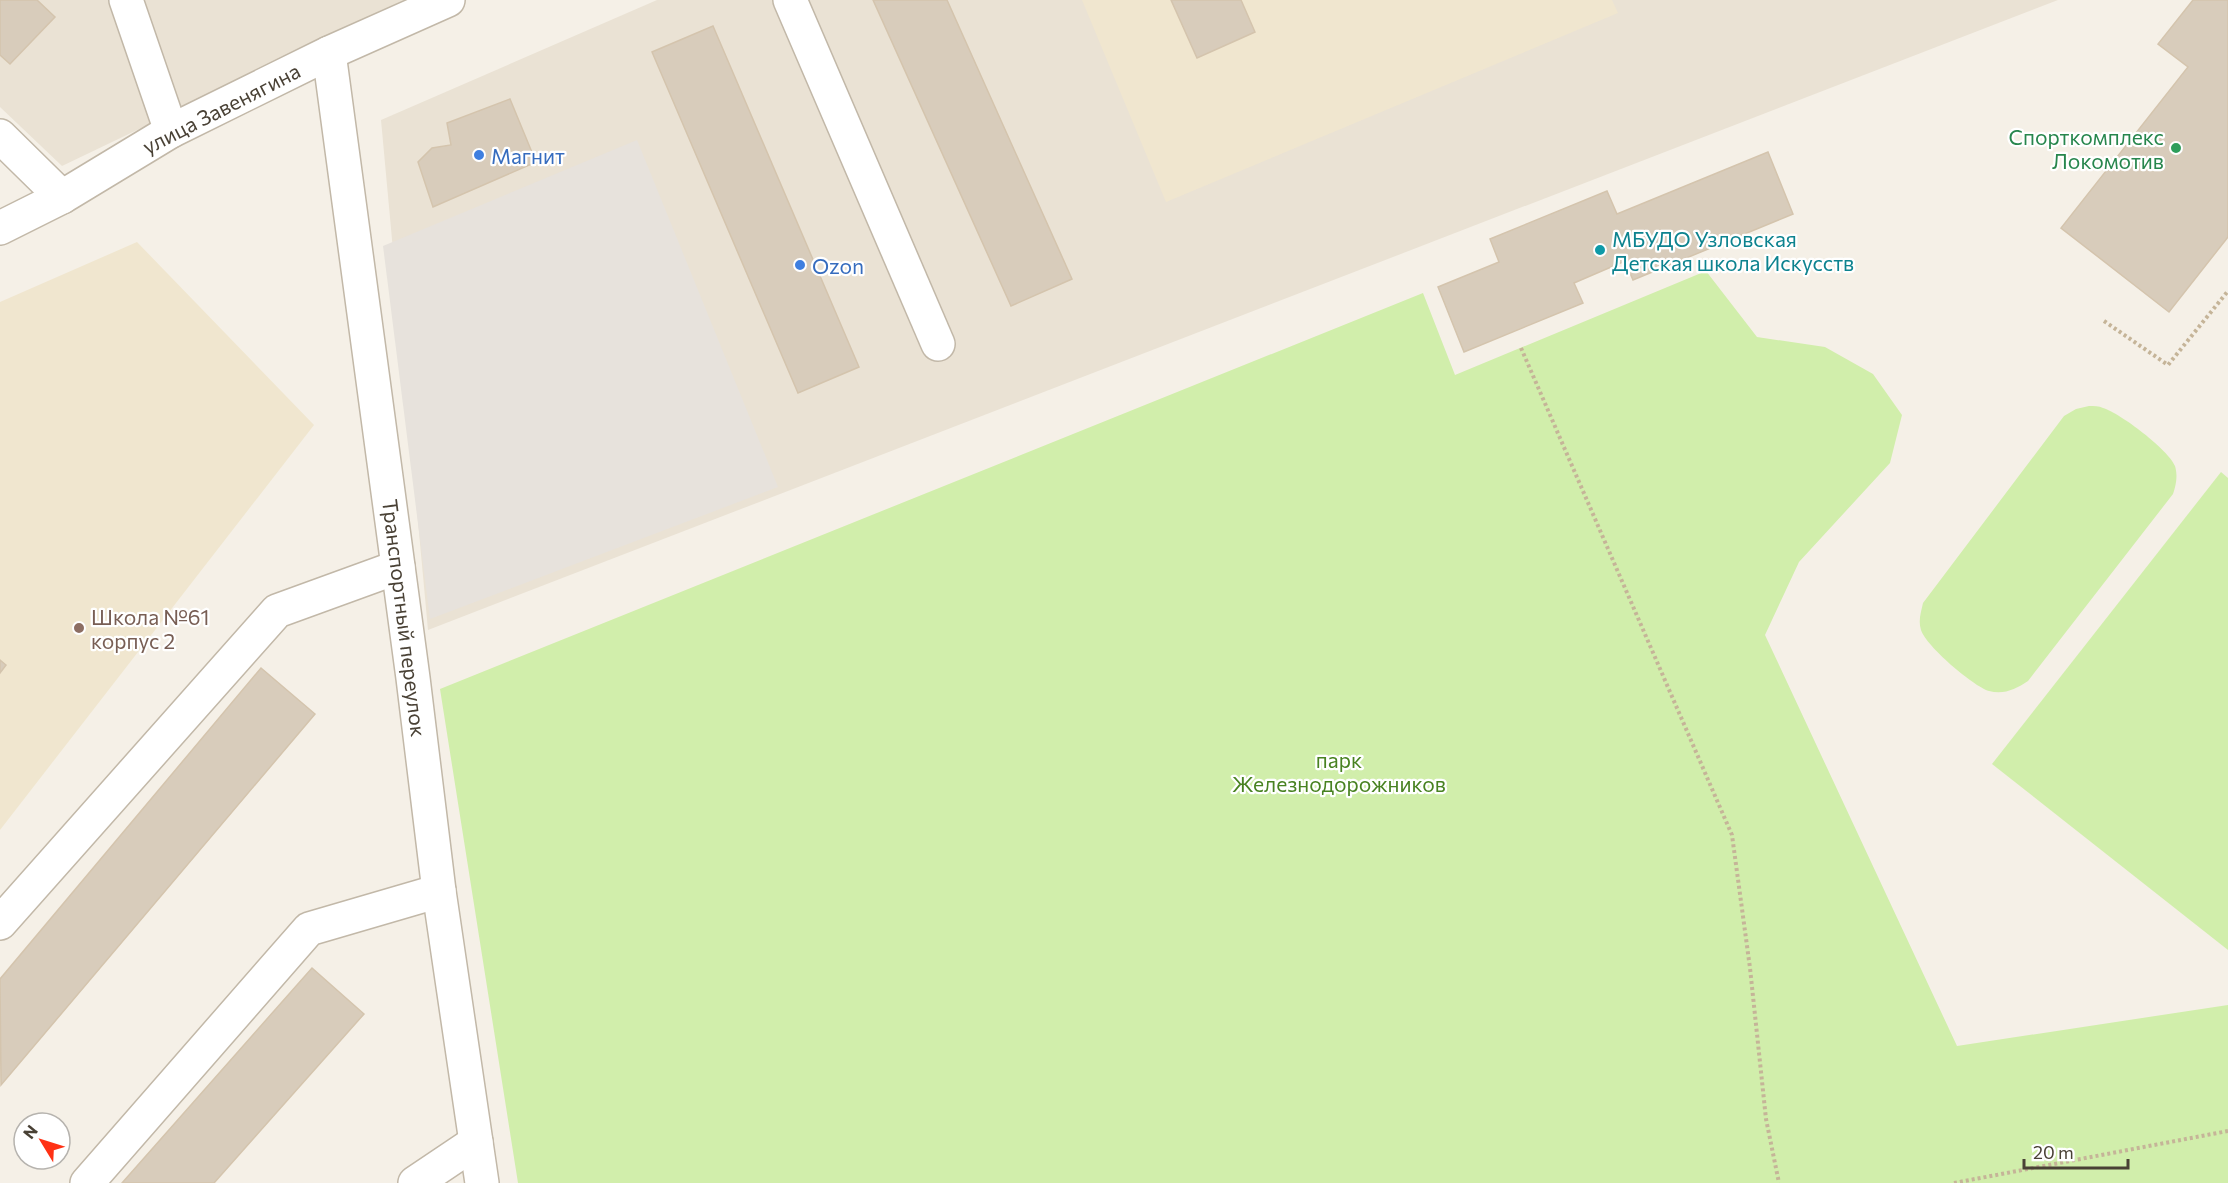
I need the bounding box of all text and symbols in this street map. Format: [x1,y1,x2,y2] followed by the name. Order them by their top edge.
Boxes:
[138,57,304,159] street label: улица Завенягина
[2009,124,2164,173] place label: Спорткомплекс Локомотив
[2169,141,2183,155] marker: Спорткомплекс Локомотив
[491,143,565,168] place label: Магнит
[472,148,486,162] marker: Магнит
[1612,226,1854,275] place label: МБУДО Узловская Детская школа Искусств
[1593,243,1607,257] marker: МБУДО Узловская Детская школа Искусств
[812,253,864,278] place label: Ozon
[793,258,807,272] marker: Ozon
[378,498,432,738] street label: Транспортный переулок
[91,604,209,653] place label: Школа №61 корпус 2
[72,621,86,635] marker: Школа №61 корпус 2
[1232,747,1446,796] park label: парк Железнодорожников
[12,1111,72,1171] north arrow
[19,1121,41,1142] text: N
[2024,1132,2128,1170] scale bar
[2033,1141,2074,1163] text: 20 m

